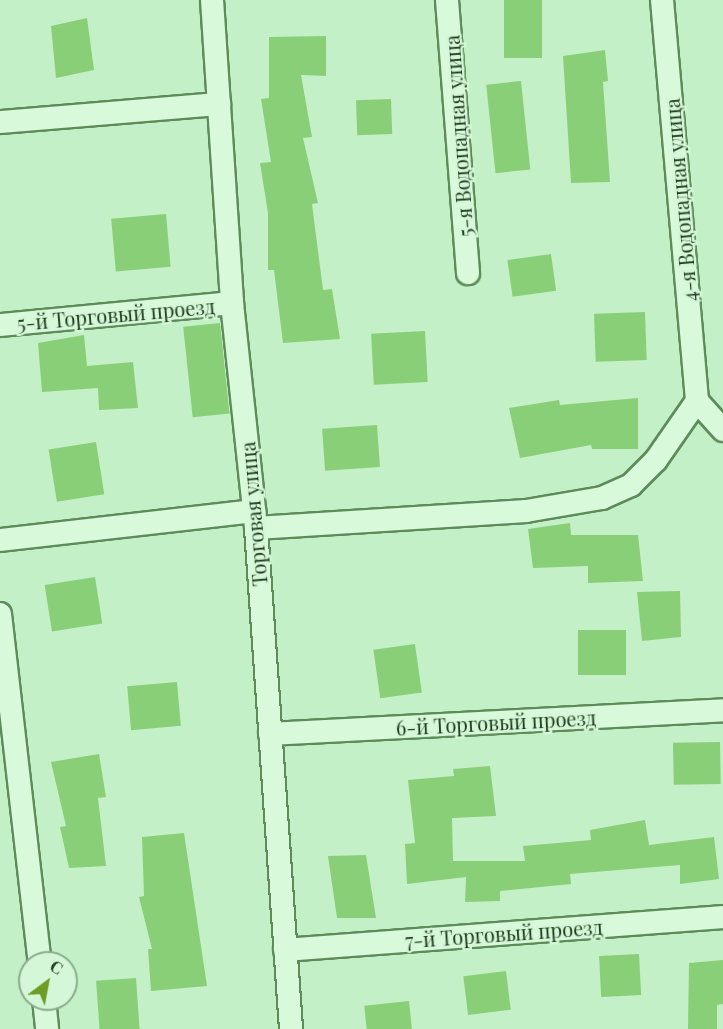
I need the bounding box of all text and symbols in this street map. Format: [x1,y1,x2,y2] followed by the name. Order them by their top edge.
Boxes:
[439,34,477,238] street label: 5-я Водопадная улица
[659,97,701,303] street label: 4-я Водопадная улица
[16,293,216,335] street label: 5-й Торговый проезд
[235,441,271,587] street label: Торговая улица
[395,705,597,739] street label: 6-й Торговый проезд
[404,914,604,952] street label: 7-й Торговый проезд
[18,951,78,1011] north arrow
[46,955,67,979] text: С

